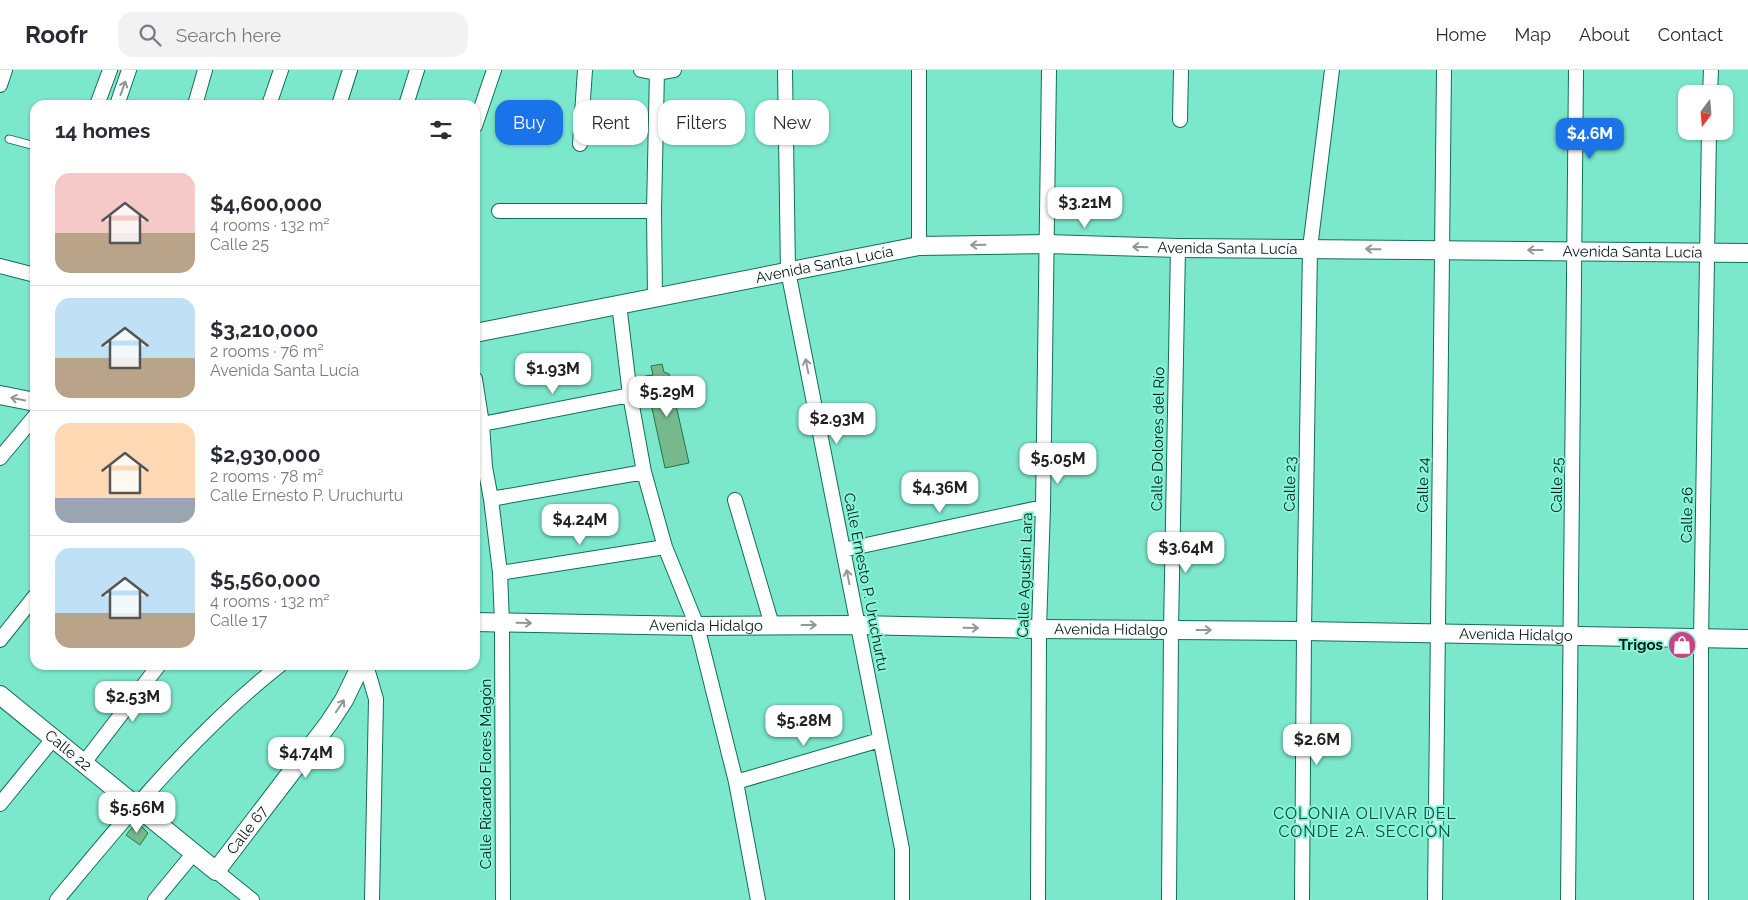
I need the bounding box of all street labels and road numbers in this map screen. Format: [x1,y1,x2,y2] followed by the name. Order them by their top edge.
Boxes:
[1157,238,1298,258] street label: Avenida Santa Lucía
[754,242,895,287] street label: Avenida Santa Lucía
[1562,242,1703,262] street label: Avenida Santa Lucía
[1148,367,1168,511] street label: Calle Dolores del Río
[1281,456,1299,512] street label: Calle 23
[1414,457,1432,513] street label: Calle 24
[1548,457,1566,513] street label: Calle 25
[1678,487,1696,543] street label: Calle 26
[840,491,892,673] street label: Calle Ernesto P. Uruchurtu
[1014,512,1036,638] street label: Calle Agustín Lara
[649,616,763,635] street label: Avenida Hidalgo
[1054,620,1168,639] street label: Avenida Hidalgo
[1459,625,1573,645] street label: Avenida Hidalgo
[477,679,495,869] street label: Calle Ricardo Flores Magón
[41,726,95,775] street label: Calle 22
[223,802,271,858] street label: Calle 67

